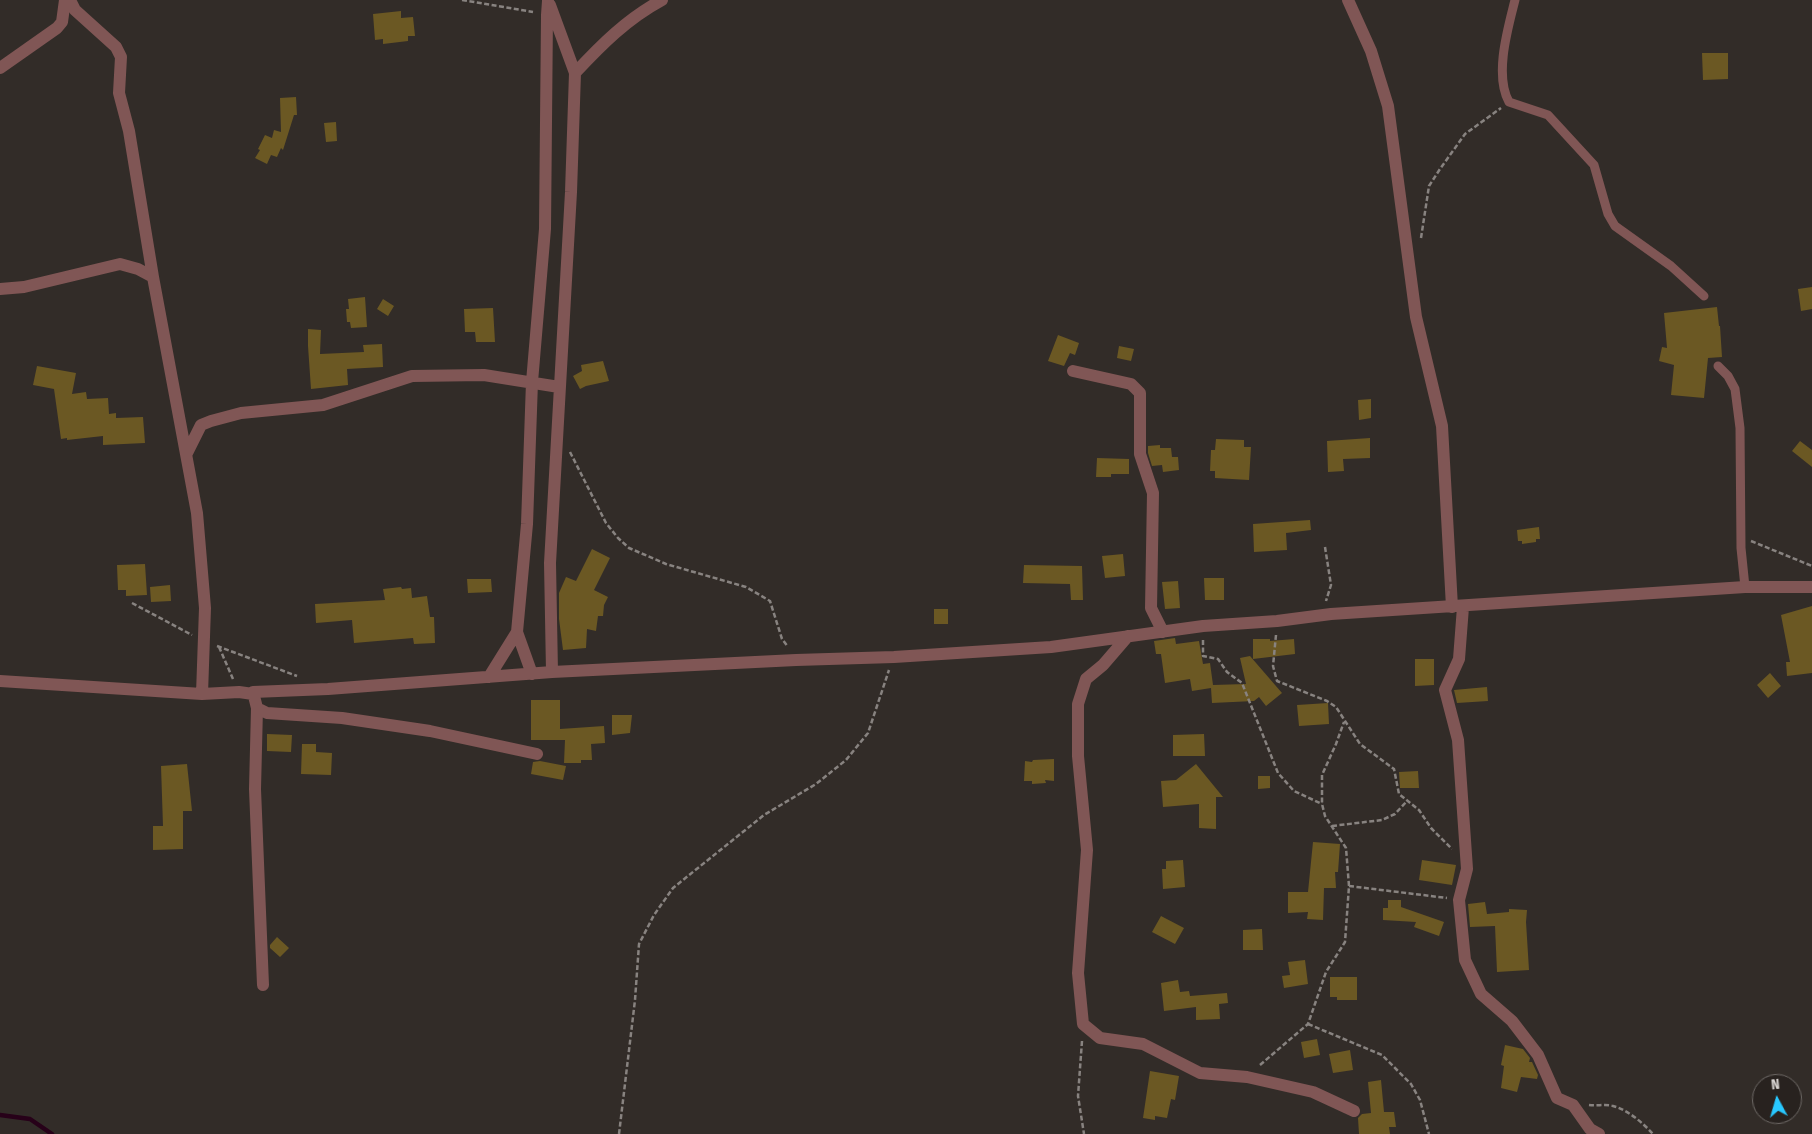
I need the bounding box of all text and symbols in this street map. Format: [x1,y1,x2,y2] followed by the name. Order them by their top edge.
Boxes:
[1752,1074,1802,1124] north arrow
[1770,1076,1781,1093] text: N

